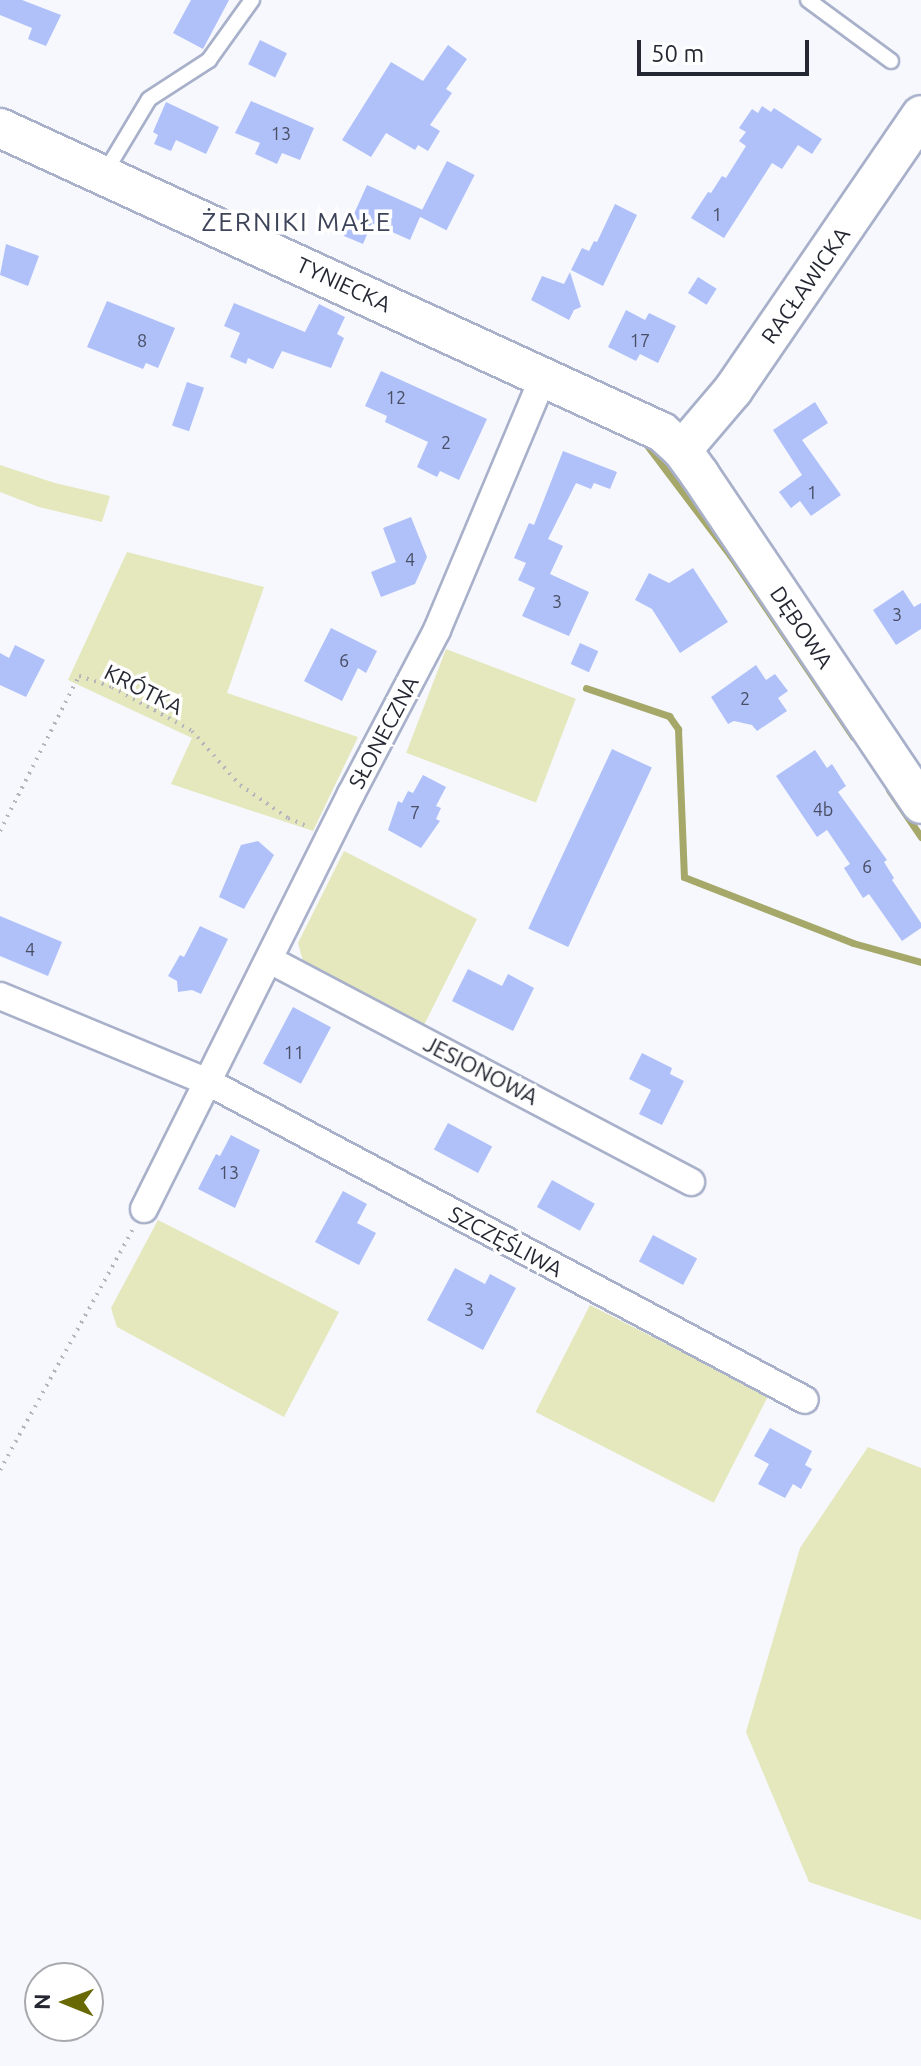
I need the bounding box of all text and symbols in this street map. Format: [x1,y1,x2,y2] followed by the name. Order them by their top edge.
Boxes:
[641,24,813,74] scale bar
[651,40,704,67] text: 50 m
[271,122,291,144] house number: 13
[712,203,722,225] house number: 1
[202,206,392,238] district label: ŻERNIKI MAŁE
[755,222,855,348] street label: RACŁAWICKA
[293,251,395,317] street label: TYNIECKA
[137,329,147,351] house number: 8
[630,329,650,351] house number: 17
[386,386,406,408] house number: 12
[441,431,451,453] house number: 2
[807,481,817,503] house number: 1
[405,548,415,570] house number: 4
[765,581,839,673] street label: DĘBOWA
[552,590,562,612] house number: 3
[892,603,902,625] house number: 3
[339,649,349,671] house number: 6
[100,658,188,720] street label: KRÓTKA
[342,671,424,793] street label: SŁONECZNA
[740,687,750,709] house number: 2
[813,798,833,820] house number: 4b
[410,801,420,823] house number: 7
[862,855,872,877] house number: 6
[25,938,35,960] house number: 4
[420,1030,542,1110] street label: JESIONOWA
[284,1041,304,1063] house number: 11
[219,1161,239,1183] house number: 13
[445,1200,567,1282] street label: SZCZĘŚLIWA
[464,1298,474,1320] house number: 3
[24,1962,104,2042] north arrow
[29,1993,54,2010] text: N

